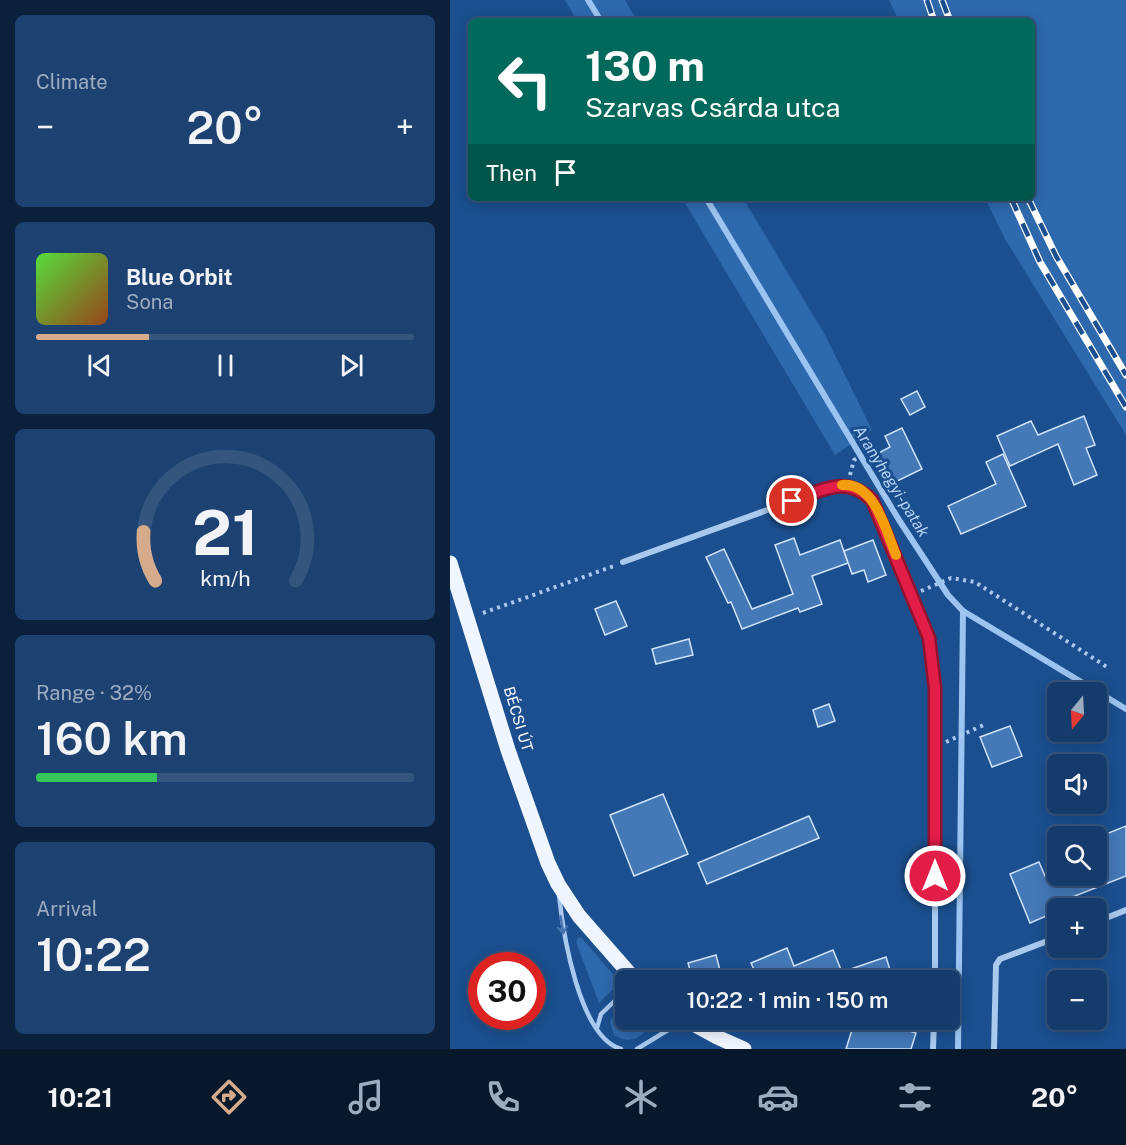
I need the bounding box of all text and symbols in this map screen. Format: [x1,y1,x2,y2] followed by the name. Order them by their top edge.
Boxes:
[585,41,705,90] text: 130 m
[486,42,564,120] icon: left
[36,70,108,94] text: Climate
[585,91,840,123] text: Szarvas Csárda utca
[186,101,264,154] text: 20°
[36,108,54,146] text: −
[396,108,414,146] text: +
[549,156,582,189] icon: arrive
[486,160,537,186] text: Then
[126,264,233,290] text: Blue Orbit
[126,290,173,314] text: Sona
[83,349,116,382] icon: previous
[209,349,242,382] icon: pause
[335,349,368,382] icon: next
[850,422,934,541] water label: Aranyhegyi-patak
[766,475,817,526] pin
[775,484,808,517] icon: arrive
[192,497,258,570] text: 21
[200,567,250,592] text: km/h
[36,681,152,705] text: Range · 32%
[1047,682,1107,742] north arrow
[1047,682,1107,1030] map controls
[501,684,537,753] street label: BÉCSI ÚT
[36,712,188,765] text: 160 km
[1047,754,1107,814] button: sound
[1047,826,1107,886] button: search
[903,844,967,908] position arrow
[36,897,98,921] text: Arrival
[1047,898,1107,958] button: +
[557,915,568,934] one-way arrow
[36,928,151,981] text: 10:22
[468,952,546,1030] speed limit sign: 30
[1047,970,1107,1030] button: −
[687,987,888,1013] text: 10:22 · 1 min · 150 m
[208,1076,250,1118] icon: directions
[345,1076,387,1118] icon: music
[482,1076,524,1118] icon: phone
[620,1076,662,1118] icon: climate
[757,1076,799,1118] icon: car
[894,1076,936,1118] icon: filters
[48,1081,113,1113] text: 10:21
[1031,1081,1078,1113] text: 20°

